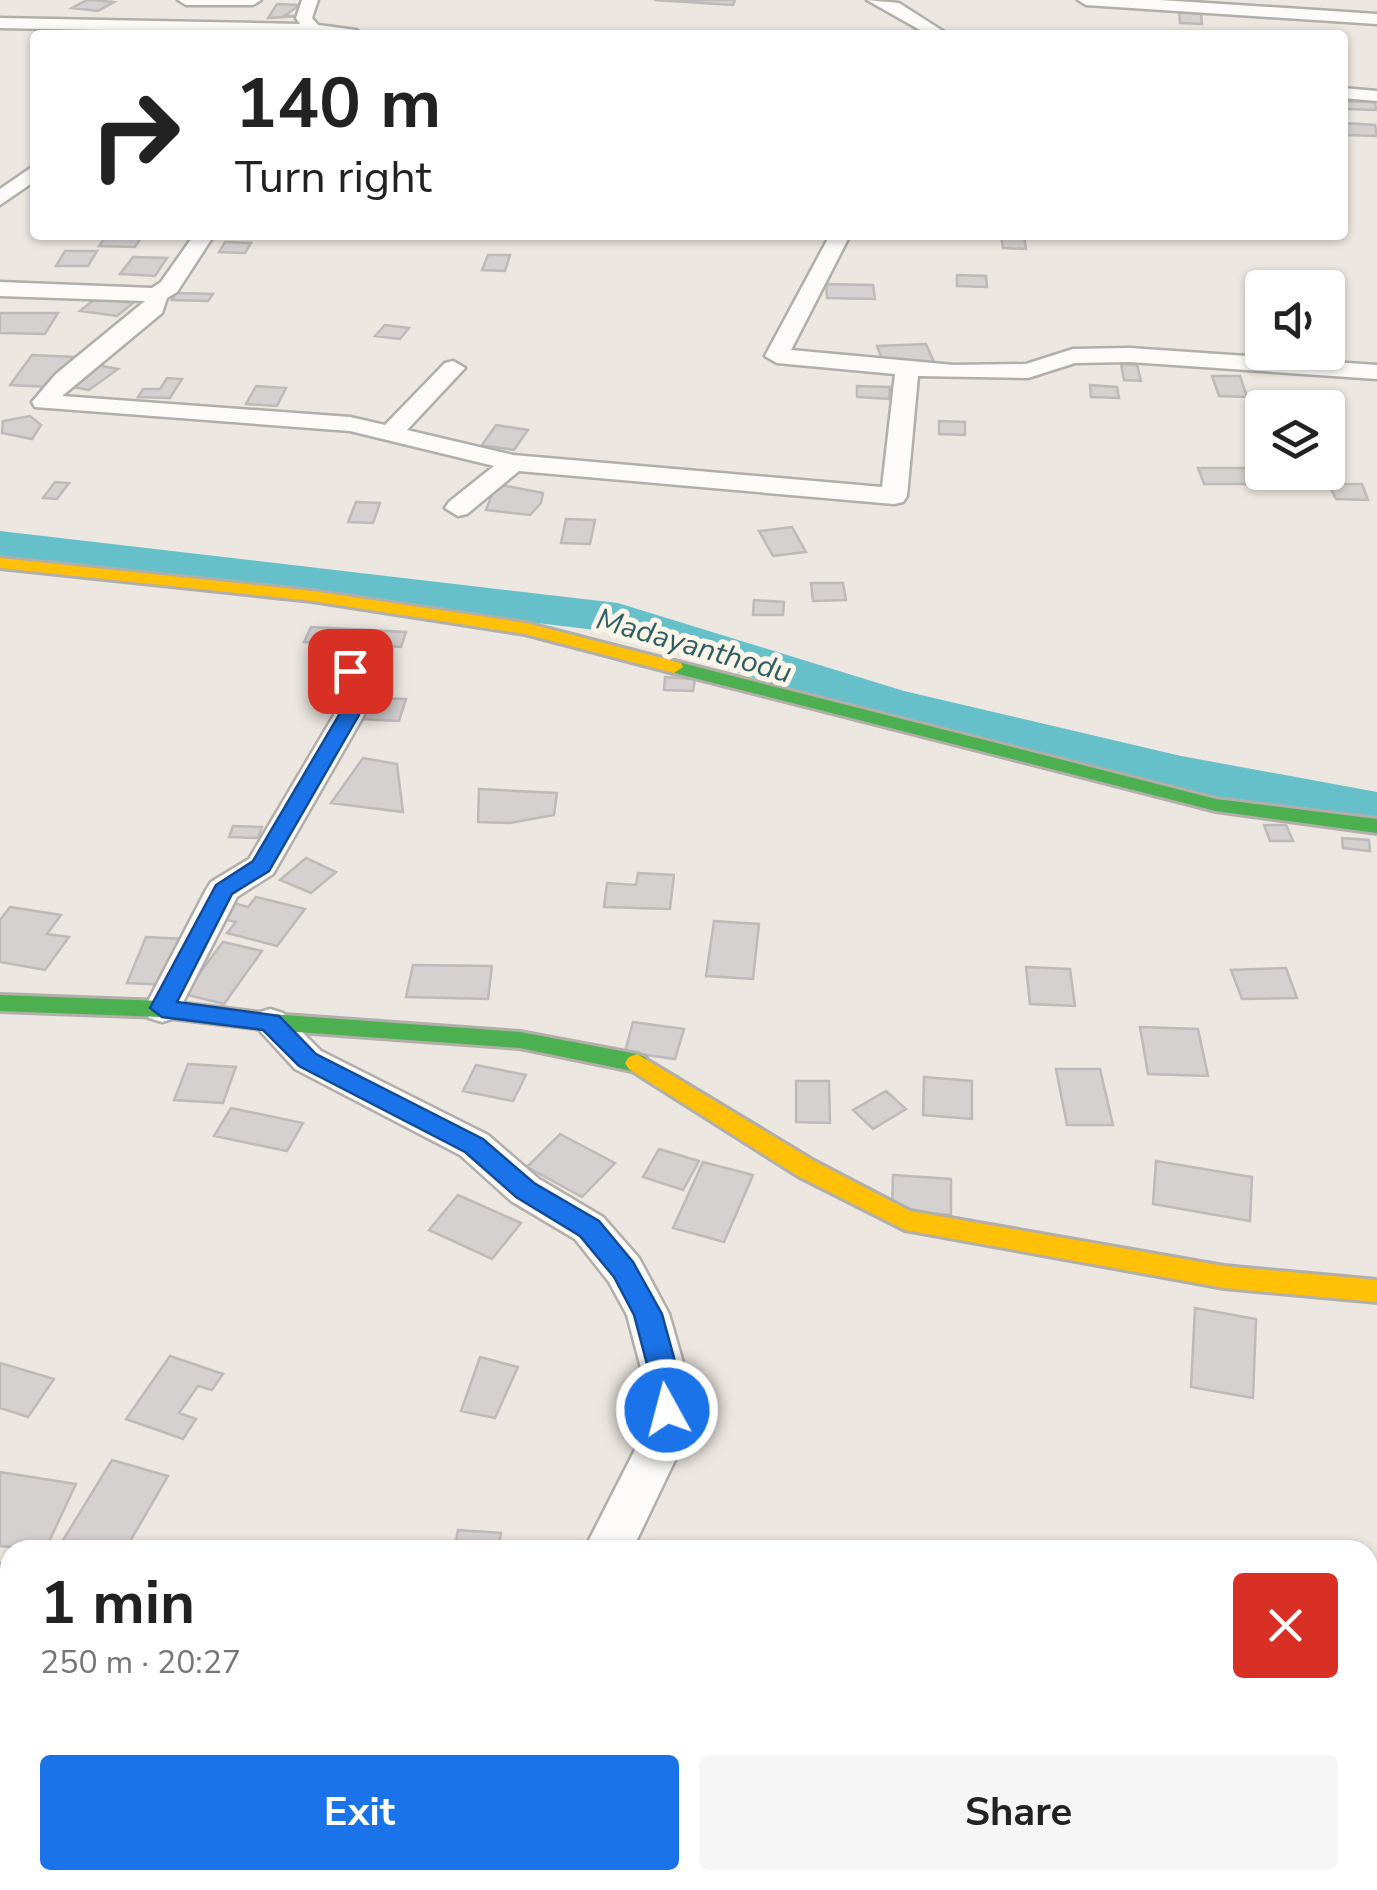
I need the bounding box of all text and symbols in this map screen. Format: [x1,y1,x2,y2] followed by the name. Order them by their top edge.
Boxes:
[235,56,441,152] text: 140 m
[70,70,200,200] icon: right
[235,147,432,208] text: Turn right
[1245,270,1345,490] map controls
[1245,270,1345,370] button: sound
[1245,390,1345,490] button: layers
[592,599,796,693] water label: Madayanthodu
[308,629,393,714] pin
[323,644,378,699] icon: arrive
[615,1358,719,1462] position arrow
[40,1562,195,1644] text: 1 min
[1233,1573,1338,1678] button: close
[40,1641,241,1684] text: 250 m · 20:27
[40,1755,679,1870] button: Exit
[699,1755,1338,1870] button: Share

